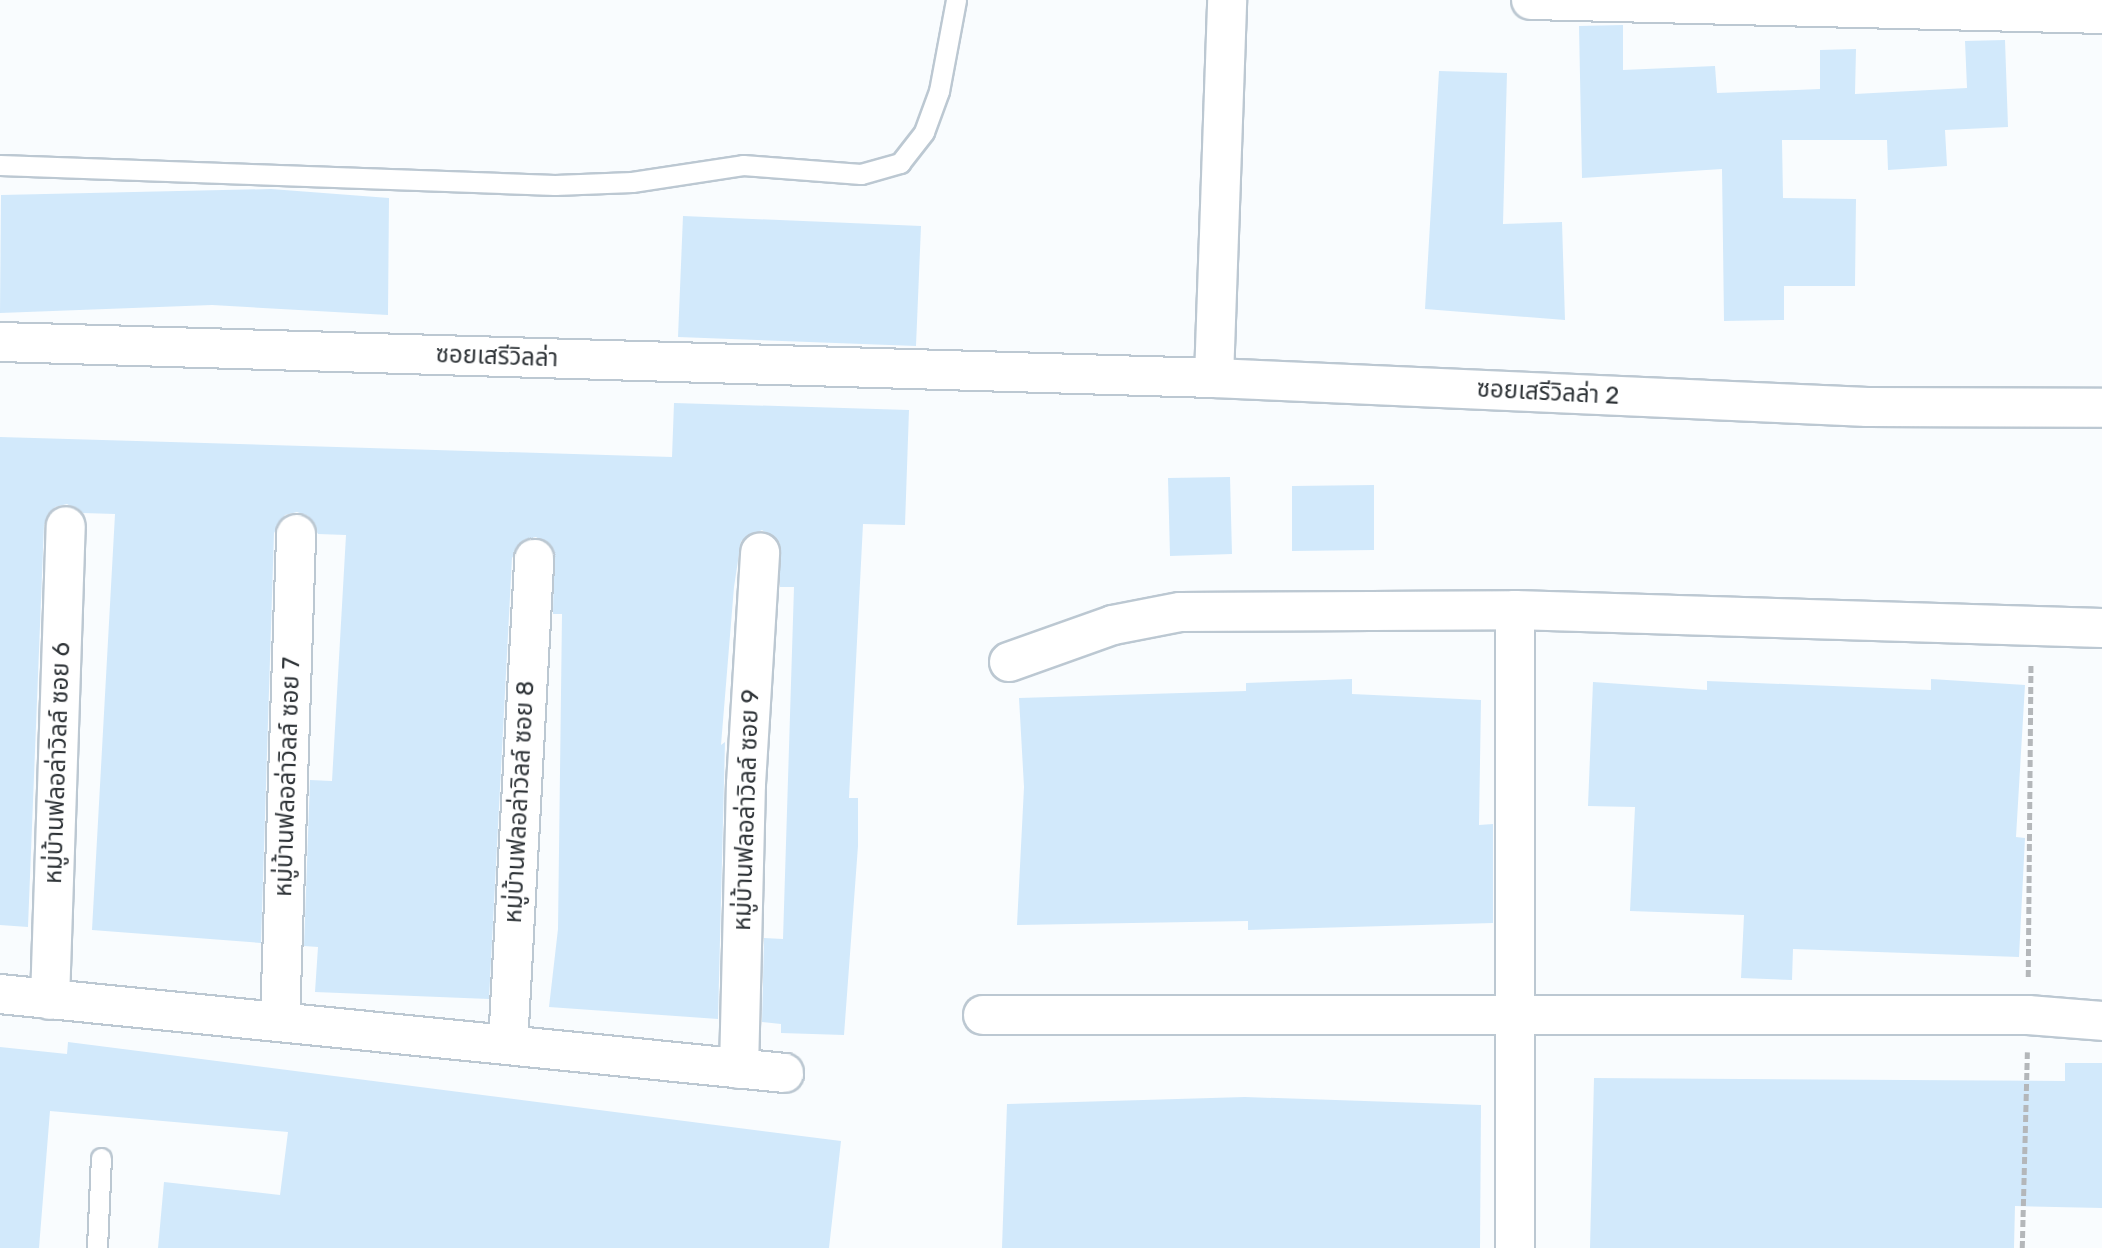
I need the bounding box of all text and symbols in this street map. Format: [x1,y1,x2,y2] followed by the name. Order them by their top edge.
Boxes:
[435,340,559,374] street label: ซอยเสรีวิลล่า
[1476,375,1620,411] street label: ซอยเสรีวิลล่า 2
[39,642,77,884] street label: หมู่บ้านฟลอล่าวิลล์ ซอย 6
[269,657,307,897] street label: หมู่บ้านฟลอล่าวิลล์ ซอย 7
[499,680,541,924] street label: หมู่บ้านฟลอล่าวิลล์ ซอย 8
[728,689,766,931] street label: หมู่บ้านฟลอล่าวิลล์ ซอย 9

